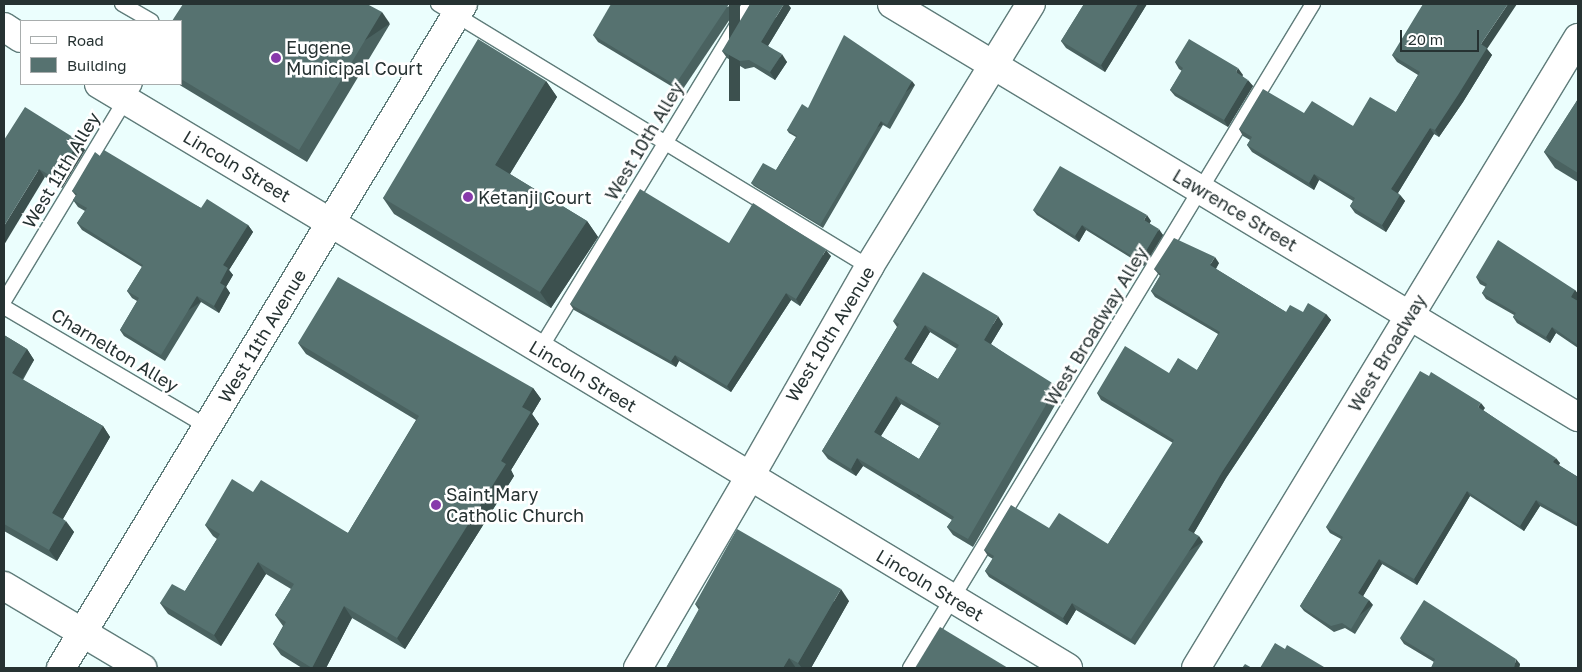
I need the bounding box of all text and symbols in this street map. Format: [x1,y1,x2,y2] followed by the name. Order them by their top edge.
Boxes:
[20,20,182,85] legend
[1402,20,1481,52] scale bar
[1408,30,1443,48] text: 20 m
[67,31,104,49] text: Road
[286,37,423,80] place label: Eugene Municipal Court
[270,52,282,64] marker: Eugene Municipal Court
[67,56,127,74] text: Building
[600,78,688,204] street label: West 10th Alley
[18,108,104,232] street label: West 11th Alley
[179,125,295,207] street label: Lincoln Street
[1169,164,1301,256] street label: Lawrence Street
[478,186,592,208] place label: Ketanji Court
[462,191,474,203] marker: Ketanji Court
[1040,243,1152,409] street label: West Broadway Alley
[781,262,879,406] street label: West 10th Avenue
[214,265,310,407] street label: West 11th Avenue
[1343,290,1431,416] street label: West Broadway
[48,304,182,396] street label: Charnelton Alley
[525,335,641,417] street label: Lincoln Street
[446,484,584,526] place label: Saint Mary Catholic Church
[430,499,442,511] marker: Saint Mary Catholic Church
[872,544,988,626] street label: Lincoln Street

